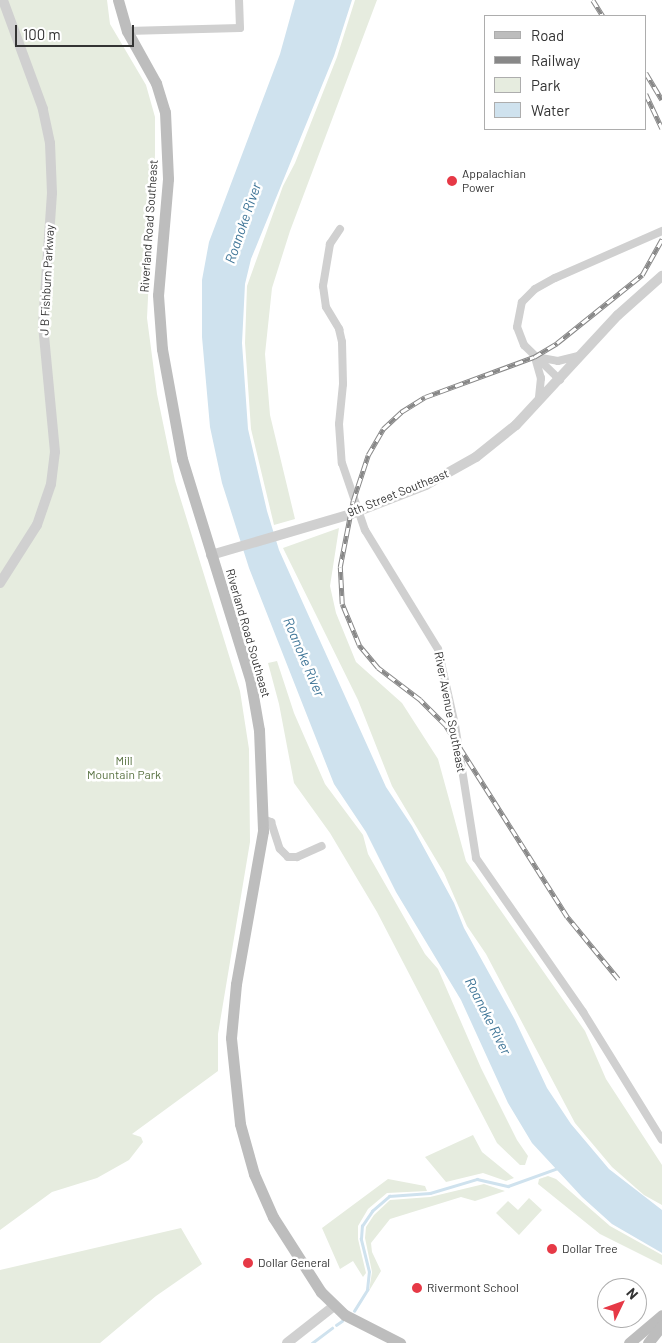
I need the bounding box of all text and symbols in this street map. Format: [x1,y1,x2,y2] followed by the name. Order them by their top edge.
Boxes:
[18,15,136,47] scale bar
[484,15,647,130] legend
[23,25,61,43] text: 100 m
[531,26,564,44] text: Road
[531,51,580,69] text: Railway
[531,76,560,94] text: Park
[531,101,570,119] text: Water
[137,159,161,293] street label: Riverland Road Southeast
[462,167,526,195] place label: Appalachian Power
[446,175,458,187] marker: Appalachian Power
[221,180,265,266] water label: Roanoke River
[37,224,57,336] street label: J B Fishburn Parkway
[345,466,451,520] street label: 9th Street Southeast
[223,567,273,699] street label: Riverland Road Southeast
[280,615,328,699] water label: Roanoke River
[431,650,469,774] street label: River Avenue Southeast
[87,754,161,782] park label: Mill Mountain Park
[461,975,515,1057] water label: Roanoke River
[562,1242,618,1256] place label: Dollar Tree
[546,1243,558,1255] marker: Dollar Tree
[258,1256,330,1270] place label: Dollar General
[242,1257,254,1269] marker: Dollar General
[597,1278,647,1328] north arrow
[427,1281,519,1295] place label: Rivermont School
[411,1282,423,1294] marker: Rivermont School
[623,1284,642,1302] text: N

